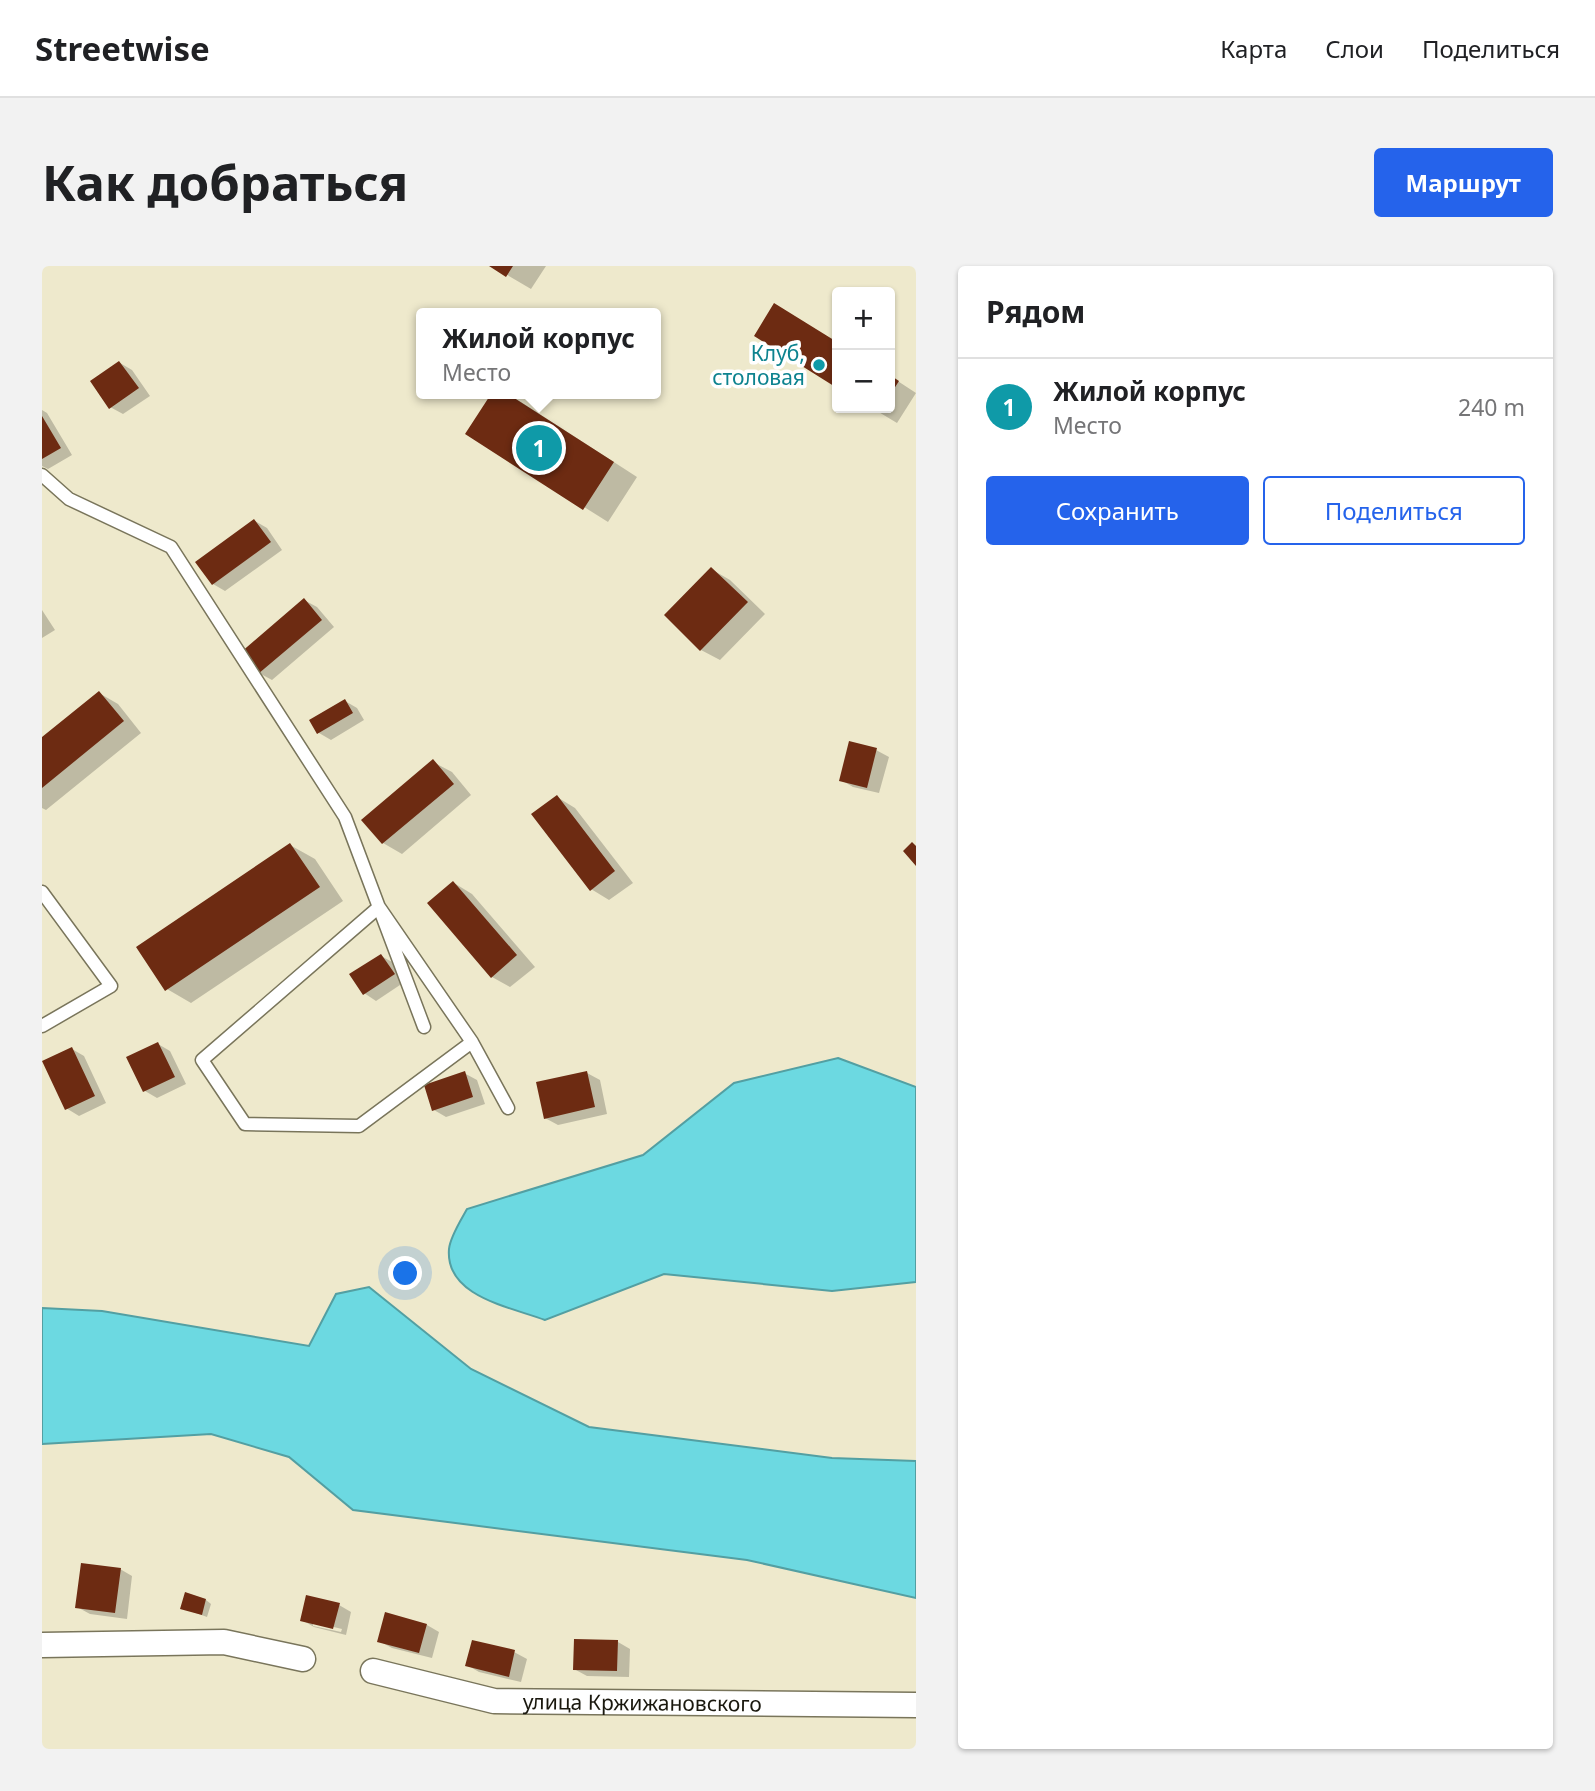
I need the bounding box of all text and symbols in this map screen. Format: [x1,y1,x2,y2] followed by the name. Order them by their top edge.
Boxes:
[35,26,210,71] text: Streetwise
[1220,32,1287,65] text: Карта
[1325,32,1384,65] text: Слои
[1422,32,1560,65] text: Поделиться
[1374,148,1553,217] button: Маршрут
[42,149,408,215] text: Как добраться
[832,287,895,413] map controls
[832,287,895,350] button: +
[986,291,1085,332] text: Рядом
[416,308,661,399] popup
[442,320,635,356] text: Жилой корпус
[712,339,805,391] place label: Клуб, столовая
[832,350,895,413] button: −
[442,356,511,388] text: Место
[811,357,827,373] marker: Клуб, столовая
[1053,373,1246,409] text: Жилой корпус
[1002,391,1016,423] text: 1
[1458,391,1525,423] text: 240 m
[1053,409,1122,441] text: Место
[516,422,562,474] pin: 1
[986,476,1249,545] button: Сохранить
[1263,476,1525,545] button: Поделиться
[388,1256,422,1290] your location
[523,1687,762,1718] street label: улица Кржижановского

